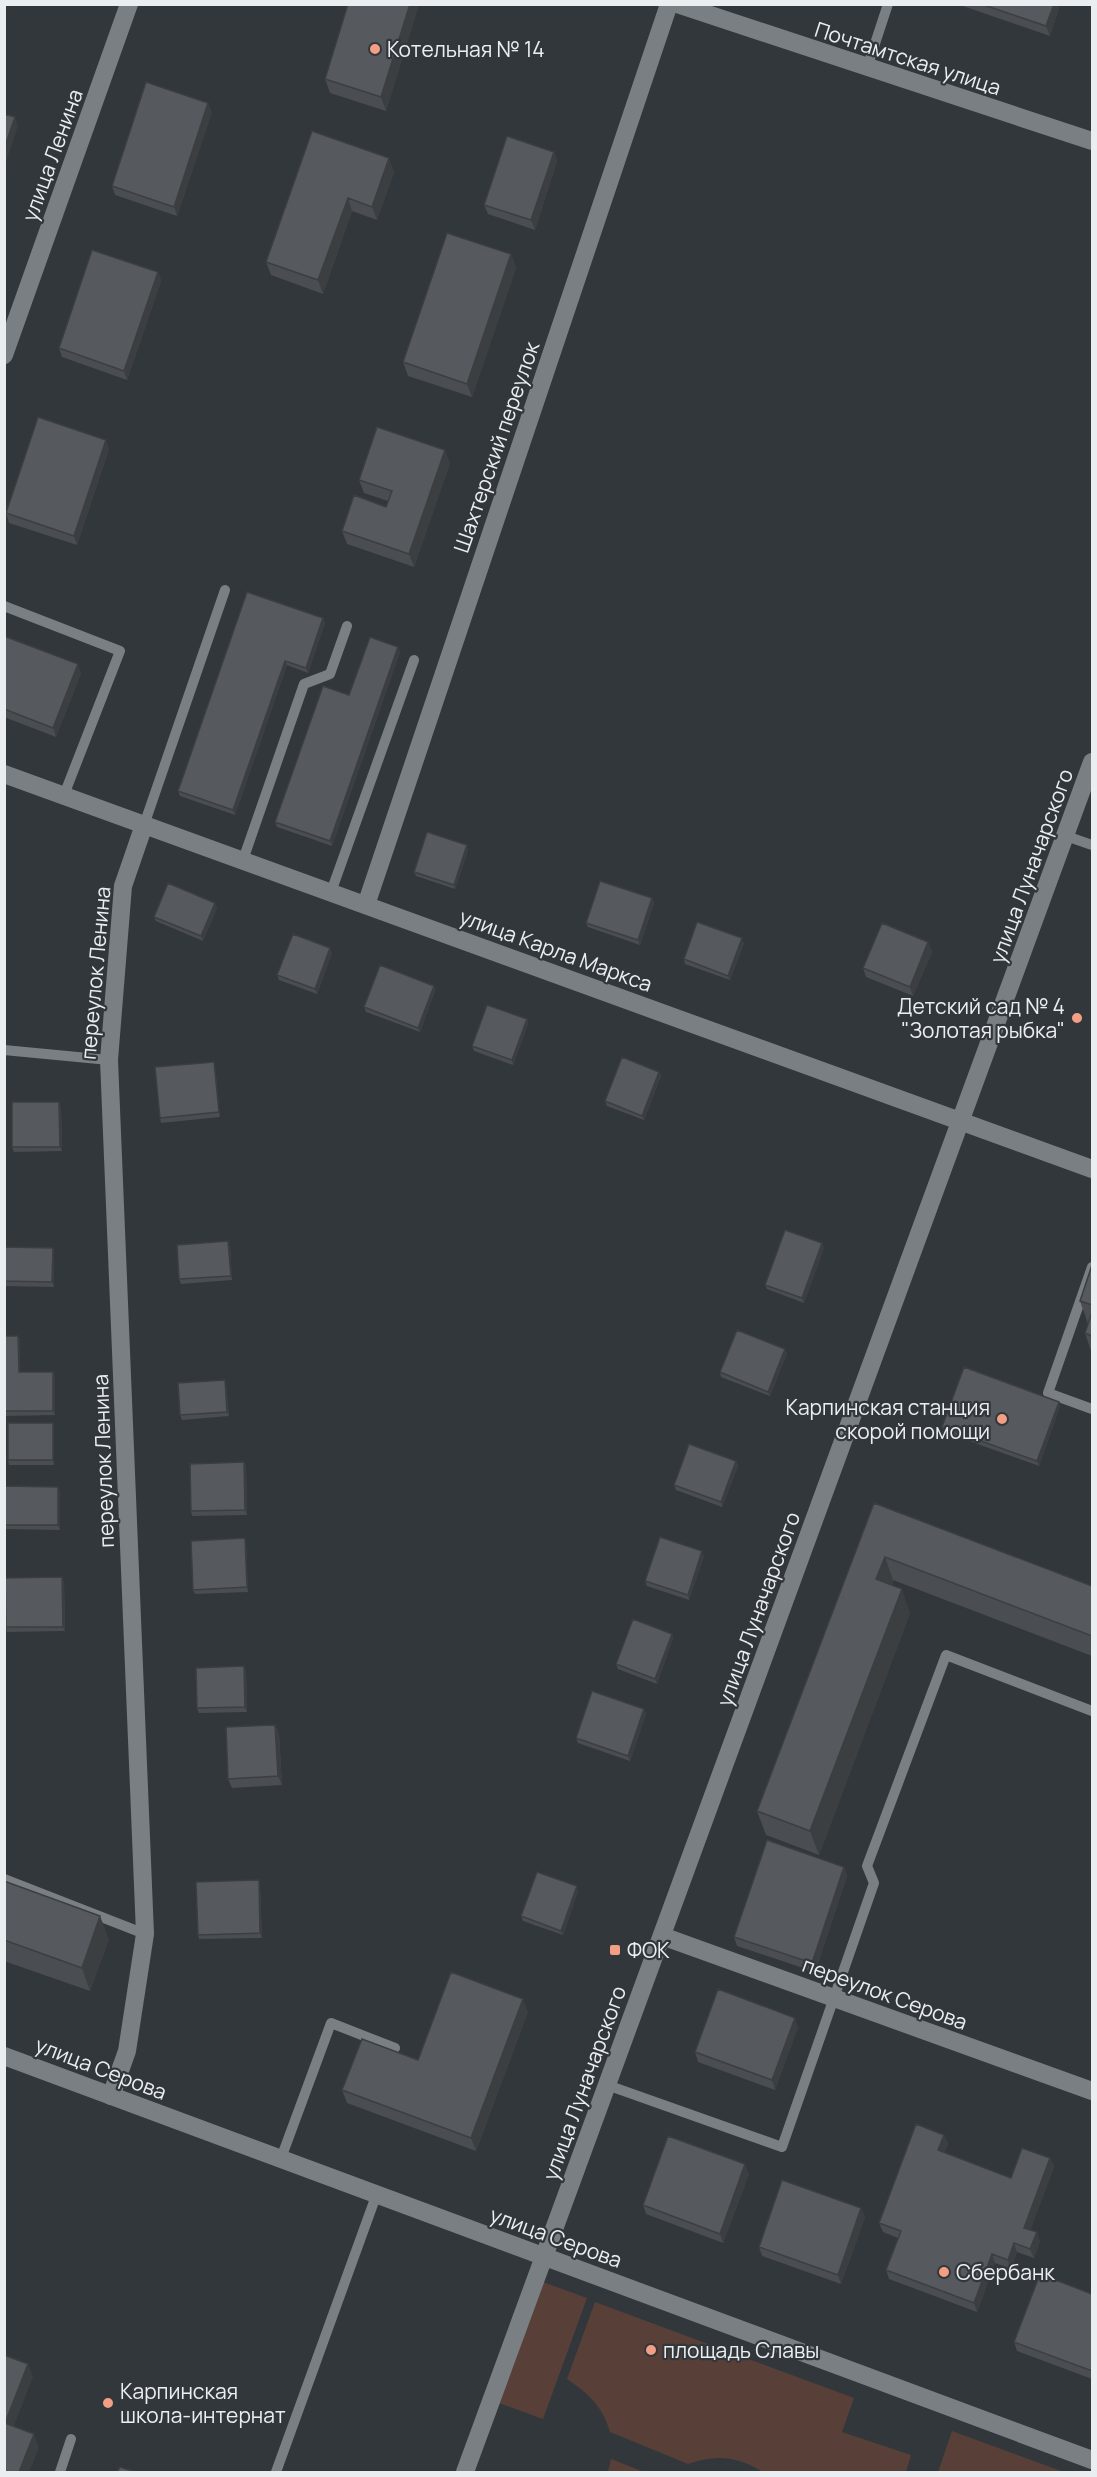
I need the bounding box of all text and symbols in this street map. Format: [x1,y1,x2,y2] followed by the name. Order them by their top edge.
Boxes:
[811,15,1005,101] street label: Почтамтская улица
[387,35,545,63] place label: Котельная № 14
[368,42,382,56] marker: Котельная № 14
[15,85,89,225] street label: улица Ленина
[447,337,545,556] street label: Шахтерский переулок
[983,765,1079,967] street label: улица Луначарского
[73,885,117,1061] street label: переулок Ленина
[456,902,656,998] street label: улица Карла Маркса
[897,992,1065,1044] place label: Детский сад № 4 "Золотая рыбка"
[1070,1011,1084,1025] marker: Детский сад № 4 "Золотая рыбка"
[86,1374,120,1548] street label: переулок Ленина
[785,1393,990,1445] place label: Карпинская станция скорой помощи
[995,1412,1009,1426] marker: Карпинская станция скорой помощи
[710,1508,806,1710] street label: улица Луначарского
[627,1936,670,1964] place label: ФОК
[608,1943,622,1957] marker: ФОК
[799,1950,971,2036] street label: переулок Серова
[536,1982,632,2184] street label: улица Луначарского
[31,2030,171,2106] street label: улица Серова
[486,2200,626,2274] street label: улица Серова
[956,2258,1055,2286] place label: Сбербанк
[937,2265,951,2279] marker: Сбербанк
[663,2336,819,2364] place label: площадь Славы
[644,2343,658,2357] marker: площадь Славы
[120,2377,286,2429] place label: Карпинская школа-интернат
[101,2396,115,2410] marker: Карпинская школа-интернат

